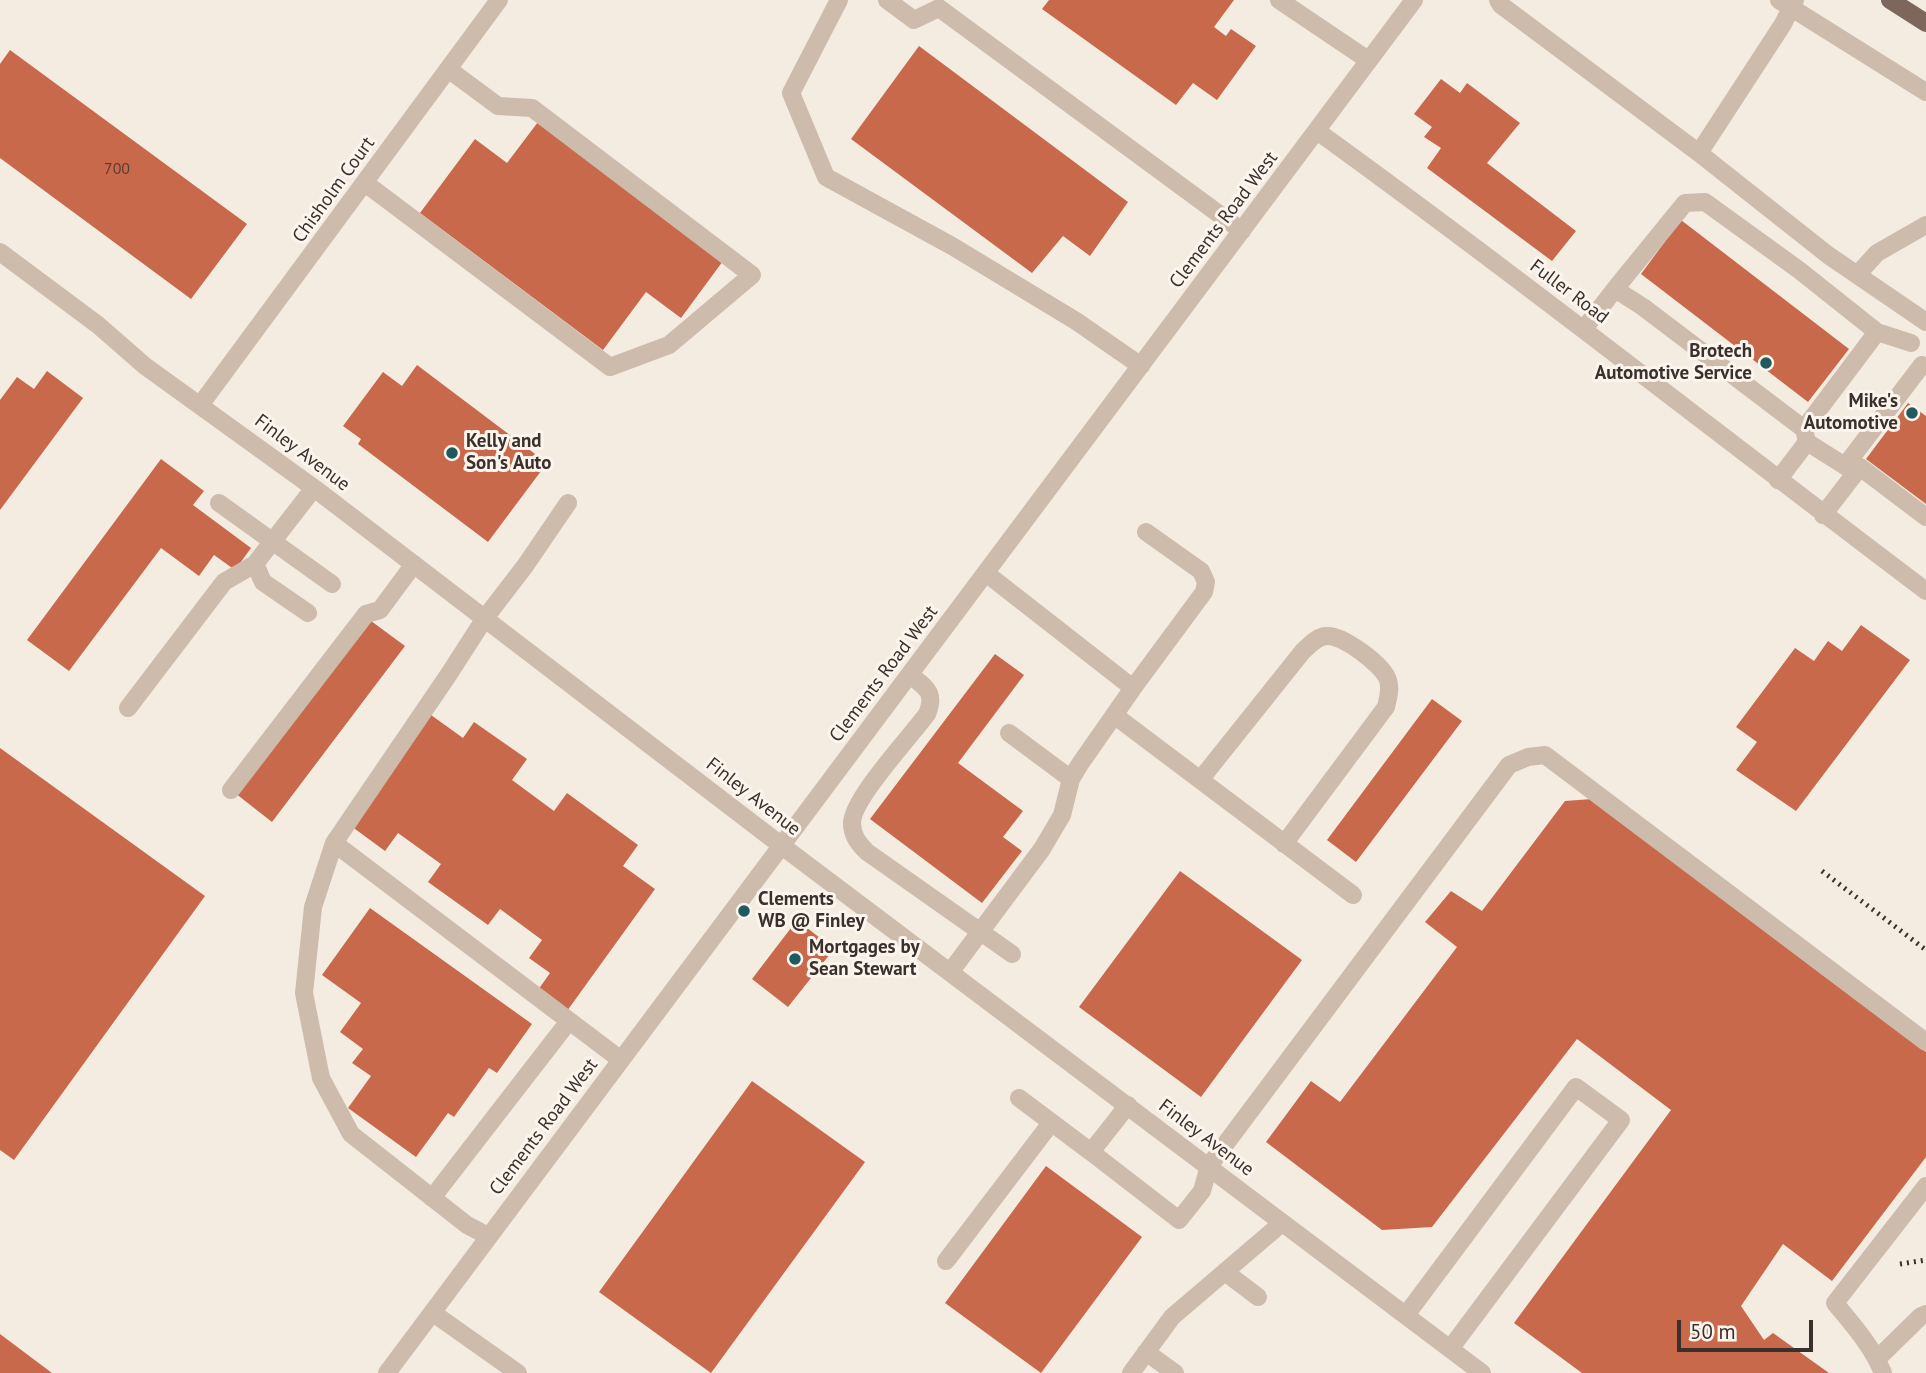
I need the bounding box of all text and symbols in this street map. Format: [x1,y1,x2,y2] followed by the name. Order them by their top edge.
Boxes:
[288,133,380,247] street label: Chisholm Court
[1165,147,1283,293] street label: Clements Road West
[104,159,130,179] house number: 700
[1525,255,1613,329] street label: Fuller Road
[1595,341,1752,385] place label: Brotech Automotive Service
[1758,355,1774,371] marker: Brotech Automotive Service
[1804,391,1898,435] place label: Mike's Automotive
[1904,405,1920,421] marker: Mike's Automotive
[250,410,354,496] street label: Finley Avenue
[466,431,551,475] place label: Kelly and Son's Auto
[444,445,460,461] marker: Kelly and Son's Auto
[825,601,943,747] street label: Clements Road West
[701,753,805,841] street label: Finley Avenue
[758,889,865,933] place label: Clements WB @ Finley
[736,903,752,919] marker: Clements WB @ Finley
[809,937,919,981] place label: Mortgages by Sean Stewart
[787,951,803,967] marker: Mortgages by Sean Stewart
[485,1054,603,1200] street label: Clements Road West
[1154,1095,1258,1181] street label: Finley Avenue
[1681,1306,1818,1350] scale bar
[1690,1318,1736,1345] text: 50 m

